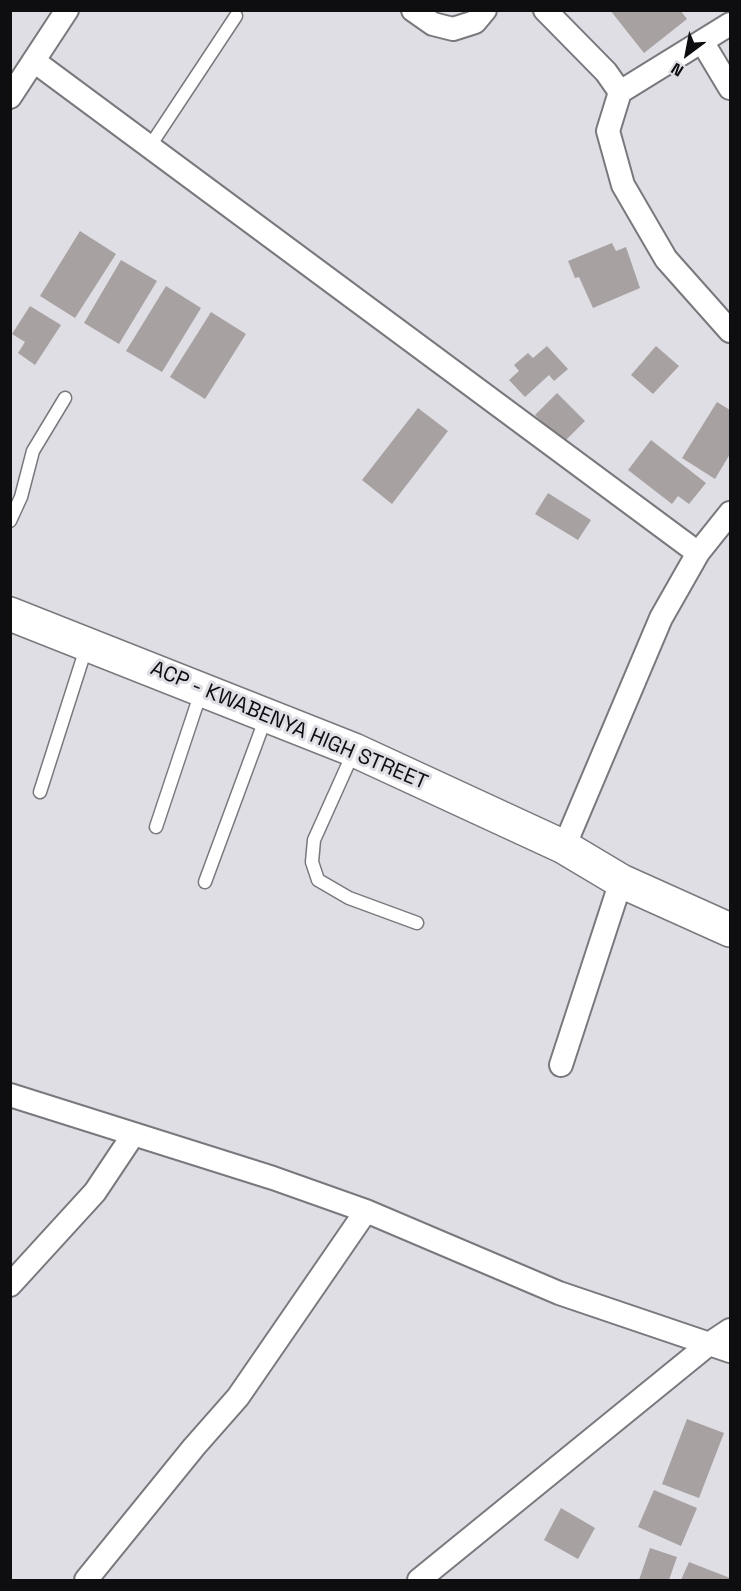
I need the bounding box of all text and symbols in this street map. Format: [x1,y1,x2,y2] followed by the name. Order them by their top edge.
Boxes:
[657,24,717,84] north arrow
[667,58,687,81] text: N
[147,656,431,796] street label: ACP - KWABENYA HIGH STREET

